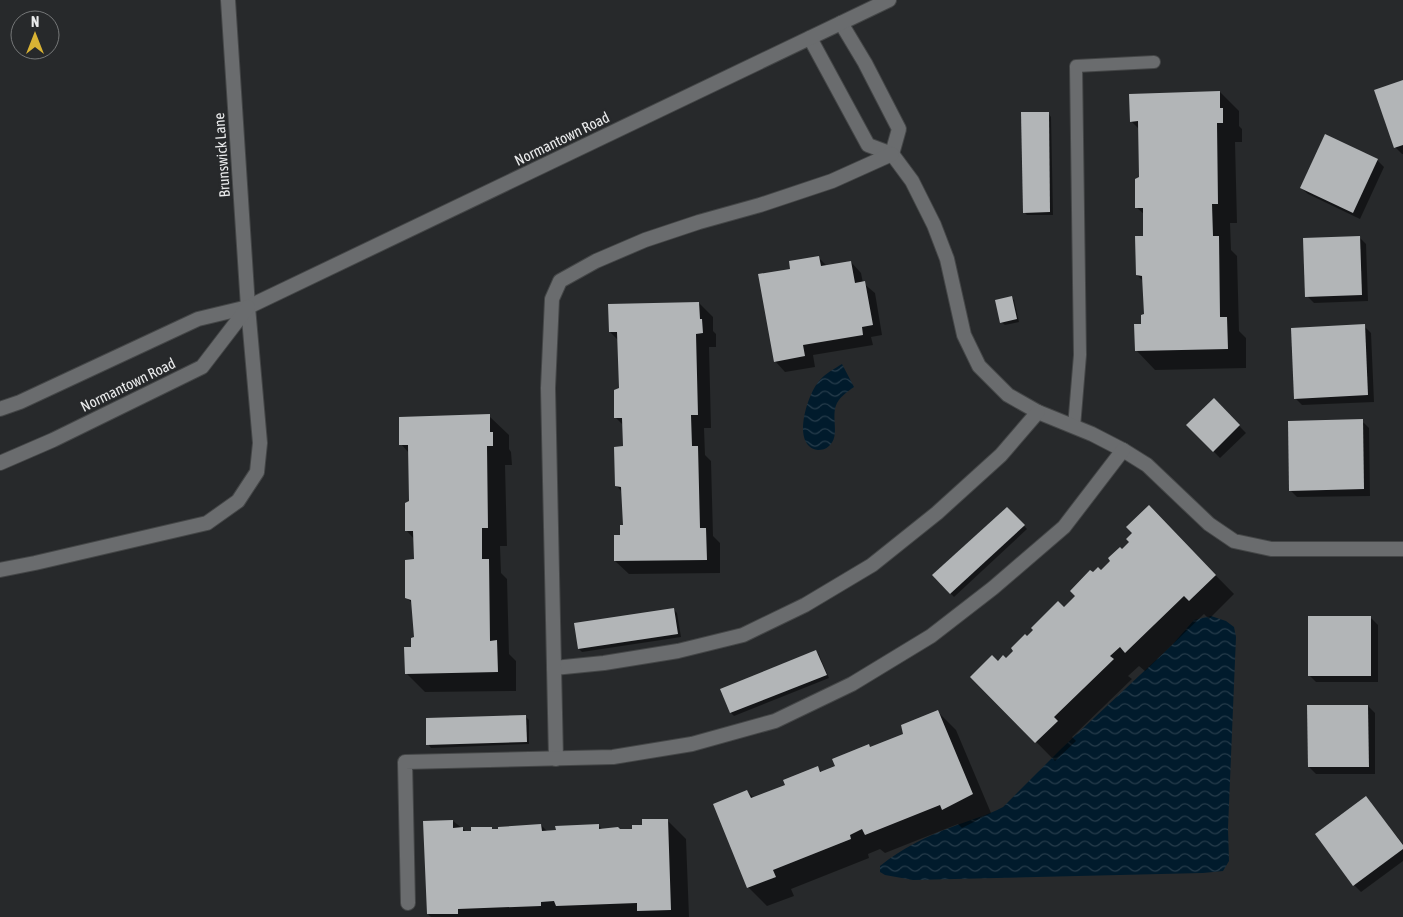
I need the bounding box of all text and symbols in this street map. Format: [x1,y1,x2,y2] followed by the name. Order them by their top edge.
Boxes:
[10,10,60,60] north arrow
[31,14,39,30] text: N
[512,108,612,169] street label: Normantown Road
[210,112,233,198] street label: Brunswick Lane
[78,354,178,415] street label: Normantown Road

